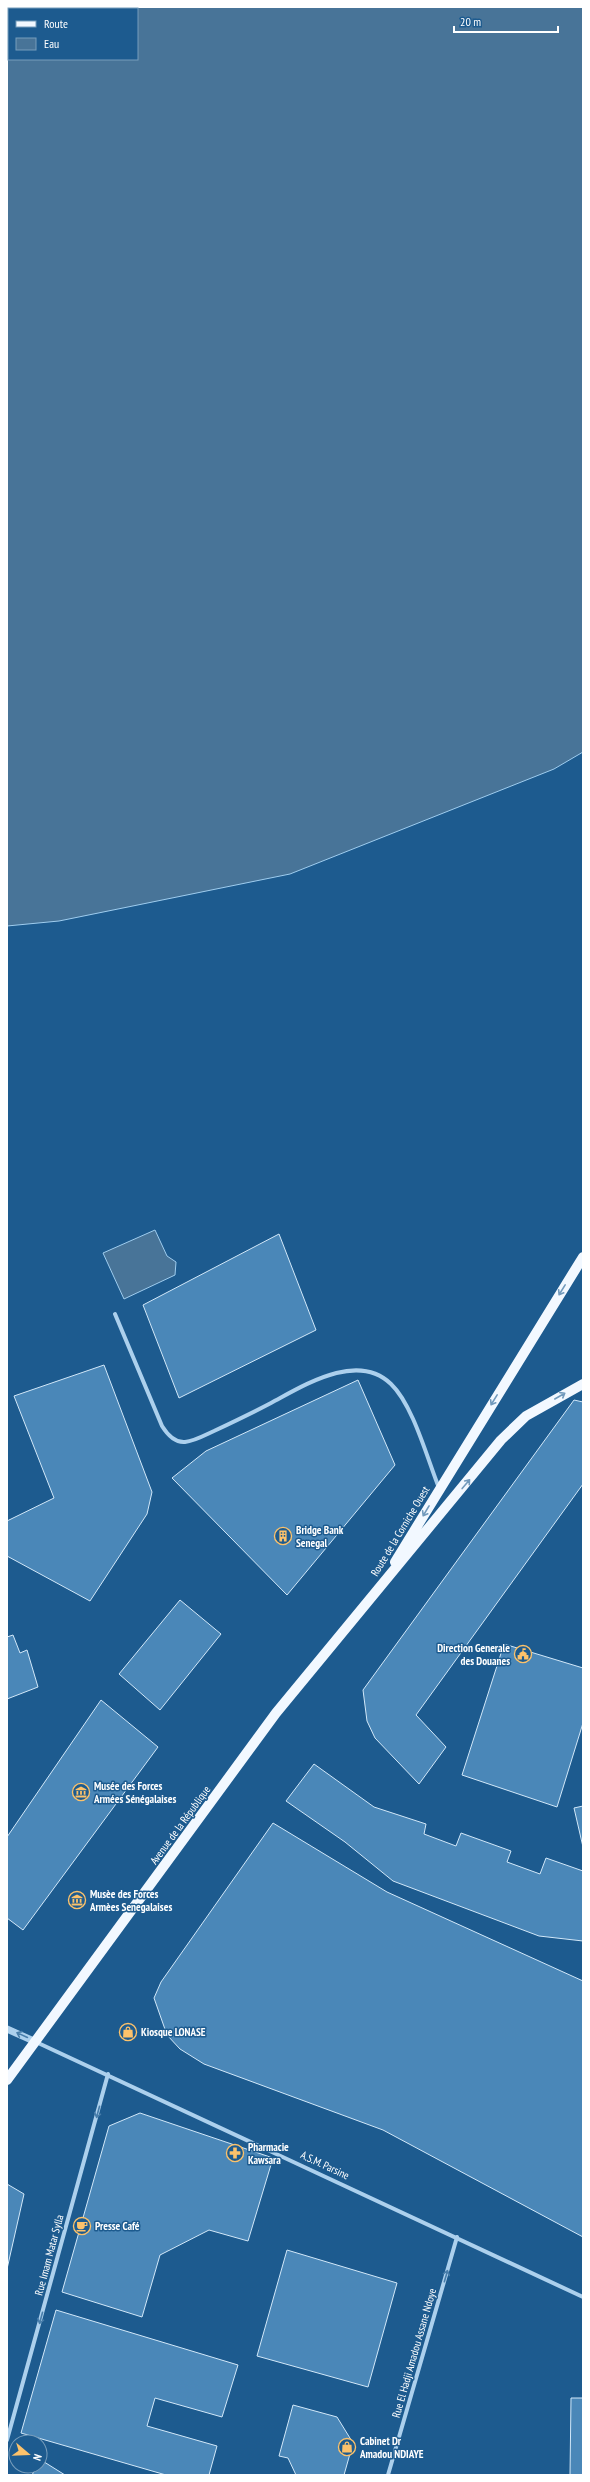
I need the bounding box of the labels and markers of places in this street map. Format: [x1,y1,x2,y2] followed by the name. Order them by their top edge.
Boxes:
[296,1523,344,1550] place label: Bridge Bank Senegal
[273,1526,293,1546] building icon: Bridge Bank Senegal
[437,1641,510,1668] place label: Direction Generale des Douanes
[513,1644,533,1664] public building icon: Direction Generale des Douanes
[93,1779,176,1806] place label: Musée des Forces Armées Sénégalaises
[71,1782,91,1802] museum icon: Musée des Forces Armées Sénégalaises
[89,1887,172,1914] place label: Musèe des Forces Armèes Senegalaises
[67,1890,87,1910] museum icon: Musèe des Forces Armèes Senegalaises
[118,2022,138,2042] shop icon: Kiosque LONASE
[141,2025,206,2039] place label: Kiosque LONASE
[248,2140,289,2167] place label: Pharmacie Kawsara
[225,2143,245,2163] pharmacy icon: Pharmacie Kawsara
[72,2216,92,2236] cafe icon: Presse Café
[95,2219,140,2233] place label: Presse Café
[359,2434,424,2461] place label: Cabinet Dr Amadou NDIAYE
[337,2437,357,2457] shop icon: Cabinet Dr Amadou NDIAYE

